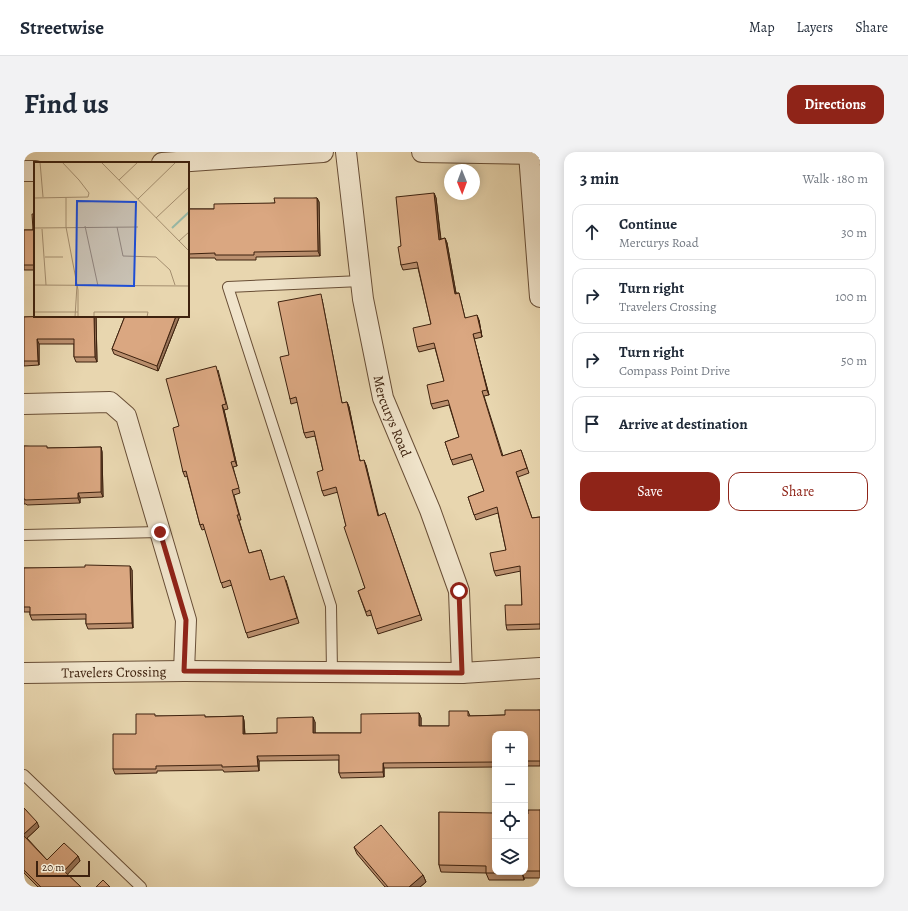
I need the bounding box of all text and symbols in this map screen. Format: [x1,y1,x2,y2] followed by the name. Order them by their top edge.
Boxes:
[20,15,104,41] text: Streetwise
[749,18,775,37] text: Map
[797,18,833,37] text: Layers
[855,18,888,37] text: Share
[24,85,109,123] text: Find us
[787,85,884,124] button: Directions
[34,162,189,317] inset map
[444,164,480,200] north arrow
[580,167,619,190] text: 3 min
[802,170,868,187] text: Walk · 180 m
[619,214,677,234] text: Continue
[581,221,603,243] icon: ahead
[841,224,867,241] text: 30 m
[619,234,699,251] text: Mercurys Road
[619,278,684,298] text: Turn right
[581,285,603,307] icon: right
[835,288,867,305] text: 100 m
[619,298,717,315] text: Travelers Crossing
[619,342,684,362] text: Turn right
[581,349,603,371] icon: right
[841,352,867,369] text: 50 m
[619,362,730,379] text: Compass Point Drive
[369,374,416,460] street label: Mercurys Road
[581,413,603,435] icon: arrive
[619,414,748,434] text: Arrive at destination
[580,472,720,511] button: Save
[728,472,868,511] button: Share
[151,523,169,541] route end
[450,582,468,600] route start
[61,662,167,683] street label: Travelers Crossing
[492,731,528,875] map controls
[492,731,528,767] button: +
[492,767,528,803] button: −
[492,803,528,839] button: locate
[492,839,528,875] button: layers
[36,859,90,878] scale bar
[42,860,64,875] text: 20 m

